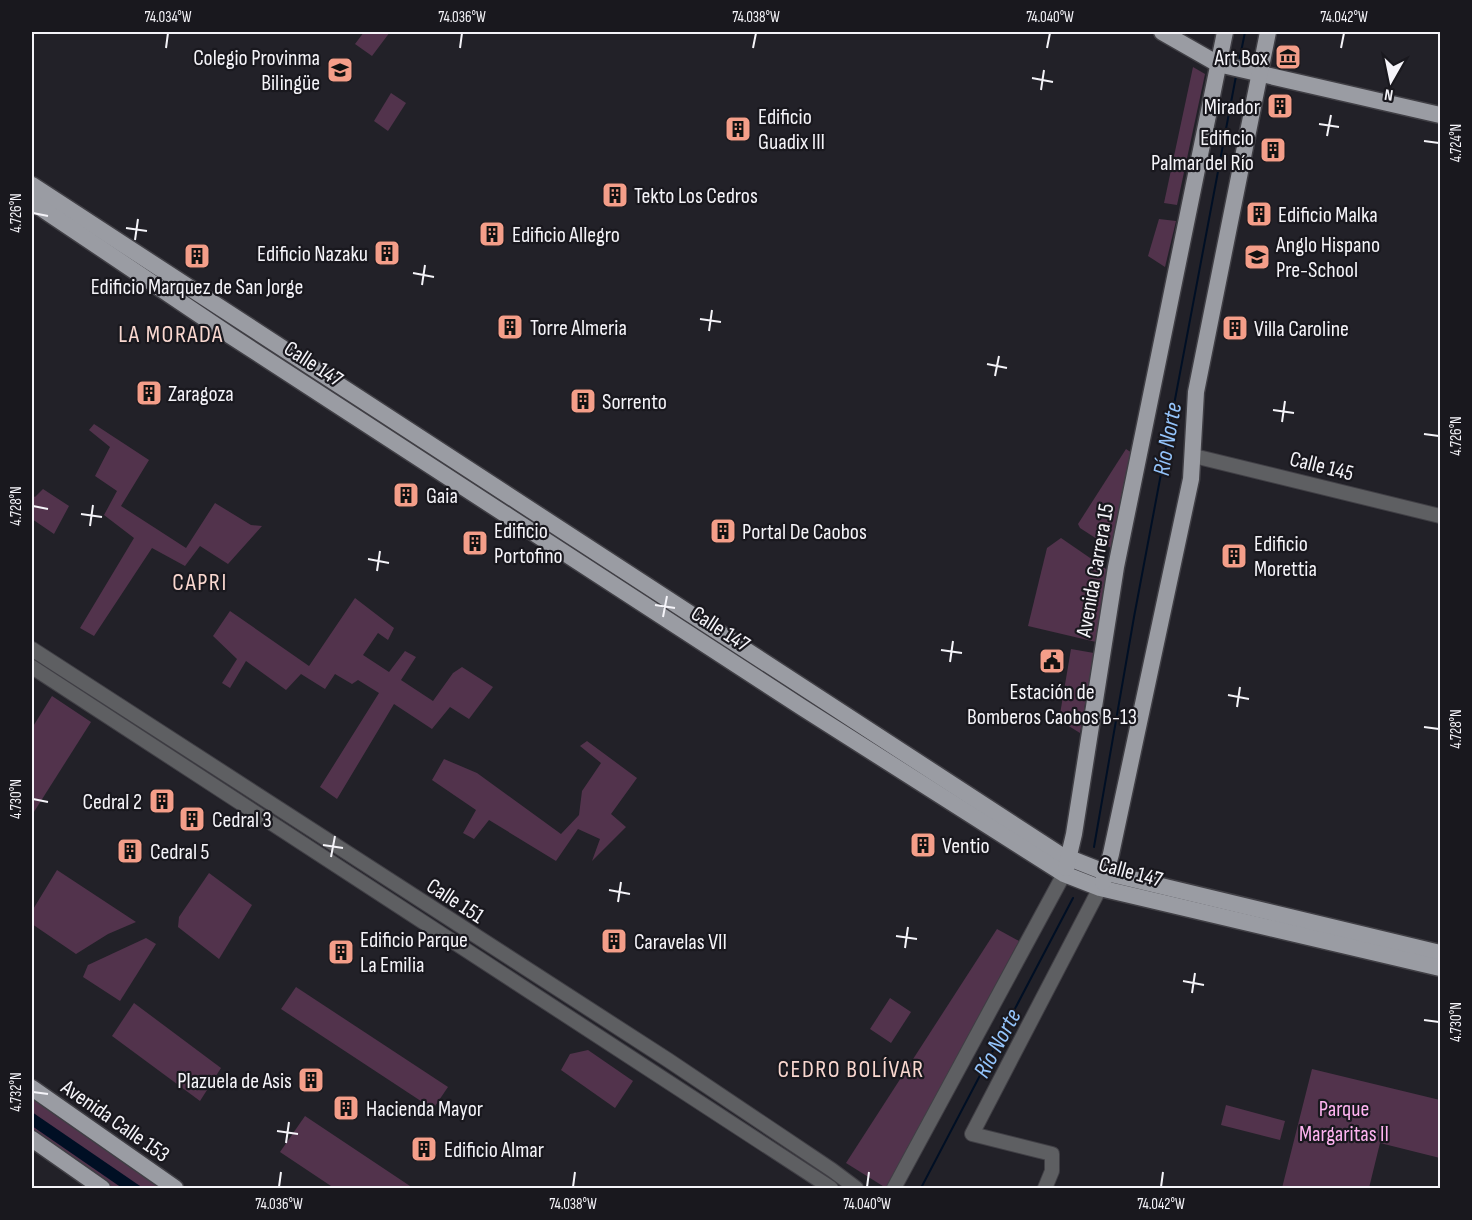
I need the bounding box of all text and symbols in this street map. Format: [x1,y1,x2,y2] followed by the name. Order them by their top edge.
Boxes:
[145,8,192,27] text: 74.034°W
[438,8,486,27] text: 74.036°W
[732,8,780,27] text: 74.038°W
[1026,8,1074,27] text: 74.040°W
[1320,8,1368,27] text: 74.042°W
[1273,42,1303,72] museum icon: Art Box
[193,45,320,97] place label: Colegio Provinma Bilingüe
[1213,45,1269,72] place label: Art Box
[1361,51,1421,111] north arrow
[325,55,355,85] school or university icon: Colegio Provinma Bilingüe
[1383,84,1395,104] text: N
[1265,91,1295,121] building icon: Mirador
[1204,94,1260,121] place label: Mirador
[758,104,825,156] place label: Edificio Guadix III
[723,114,753,144] building icon: Edificio Guadix III
[1447,124,1466,162] text: 4.724°N
[1151,125,1254,177] place label: Edificio Palmar del Río
[1258,135,1288,165] building icon: Edificio Palmar del Río
[600,180,630,210] building icon: Tekto Los Cedros
[634,183,758,210] place label: Tekto Los Cedros
[7,193,26,233] text: 4.726°N
[1244,199,1274,229] building icon: Edificio Malka
[1278,202,1378,229] place label: Edificio Malka
[477,219,507,249] building icon: Edificio Allegro
[512,222,620,249] place label: Edificio Allegro
[1275,232,1380,284] place label: Anglo Hispano Pre-School
[372,238,402,268] building icon: Edificio Nazaku
[182,241,212,271] building icon: Edificio Marquez de San Jorge
[257,241,368,268] place label: Edificio Nazaku
[1242,242,1272,272] school or university icon: Anglo Hispano Pre-School
[91,274,303,301] place label: Edificio Marquez de San Jorge
[495,312,525,342] building icon: Torre Almeria
[1220,313,1250,343] building icon: Villa Caroline
[530,315,627,342] place label: Torre Almeria
[1254,316,1349,343] place label: Villa Caroline
[118,320,224,349] district label: LA MORADA
[279,335,348,393] street label: Calle 147
[134,378,164,408] building icon: Zaragoza
[168,381,234,408] place label: Zaragoza
[568,386,598,416] building icon: Sorrento
[602,389,667,416] place label: Sorrento
[1147,400,1188,478] water label: Río Norte
[1447,416,1466,456] text: 4.726°N
[1287,445,1357,487] street label: Calle 145
[391,480,421,510] building icon: Gaia
[426,483,458,510] place label: Gaia
[7,486,26,526] text: 4.728°N
[1070,501,1121,640] street label: Avenida Carrera 15
[708,516,738,546] building icon: Portal De Caobos
[494,518,563,570] place label: Edificio Portofino
[742,519,867,546] place label: Portal De Caobos
[460,528,490,558] building icon: Edificio Portofino
[1254,531,1317,583] place label: Edificio Morettia
[1219,541,1249,571] building icon: Edificio Morettia
[172,568,228,597] district label: CAPRI
[686,600,755,658] street label: Calle 147
[1037,646,1067,676] public building icon: Estación de Bomberos Caobos B-13
[967,679,1137,731] place label: Estación de Bomberos Caobos B-13
[1447,709,1466,749] text: 4.728°N
[7,779,26,819] text: 4.730°N
[147,786,177,816] building icon: Cedral 2
[82,789,142,816] place label: Cedral 2
[177,804,207,834] building icon: Cedral 3
[212,807,272,834] place label: Cedral 3
[908,830,938,860] building icon: Ventio
[942,833,990,860] place label: Ventio
[115,836,145,866] building icon: Cedral 5
[150,839,210,866] place label: Cedral 5
[1096,851,1166,894] street label: Calle 147
[421,873,489,930] street label: Calle 151
[599,926,629,956] building icon: Caravelas VII
[360,927,468,979] place label: Edificio Parque La Emilia
[634,929,727,956] place label: Caravelas VII
[326,937,356,967] building icon: Edificio Parque La Emilia
[1447,1002,1466,1042] text: 4.730°N
[967,1004,1028,1083] water label: Río Norte
[777,1055,925,1084] district label: CEDRO BOLÍVAR
[296,1065,326,1095] building icon: Plazuela de Asis
[177,1068,292,1095] place label: Plazuela de Asis
[7,1072,26,1112] text: 4.732°N
[55,1073,175,1168] street label: Avenida Calle 153
[331,1093,361,1123] building icon: Hacienda Mayor
[366,1096,483,1123] place label: Hacienda Mayor
[1299,1096,1389,1148] park label: Parque Margaritas II
[409,1134,439,1164] building icon: Edificio Almar
[444,1137,544,1164] place label: Edificio Almar
[255,1195,303,1214] text: 74.036°W
[549,1195,597,1214] text: 74.038°W
[843,1195,891,1214] text: 74.040°W
[1137,1195,1185,1214] text: 74.042°W

